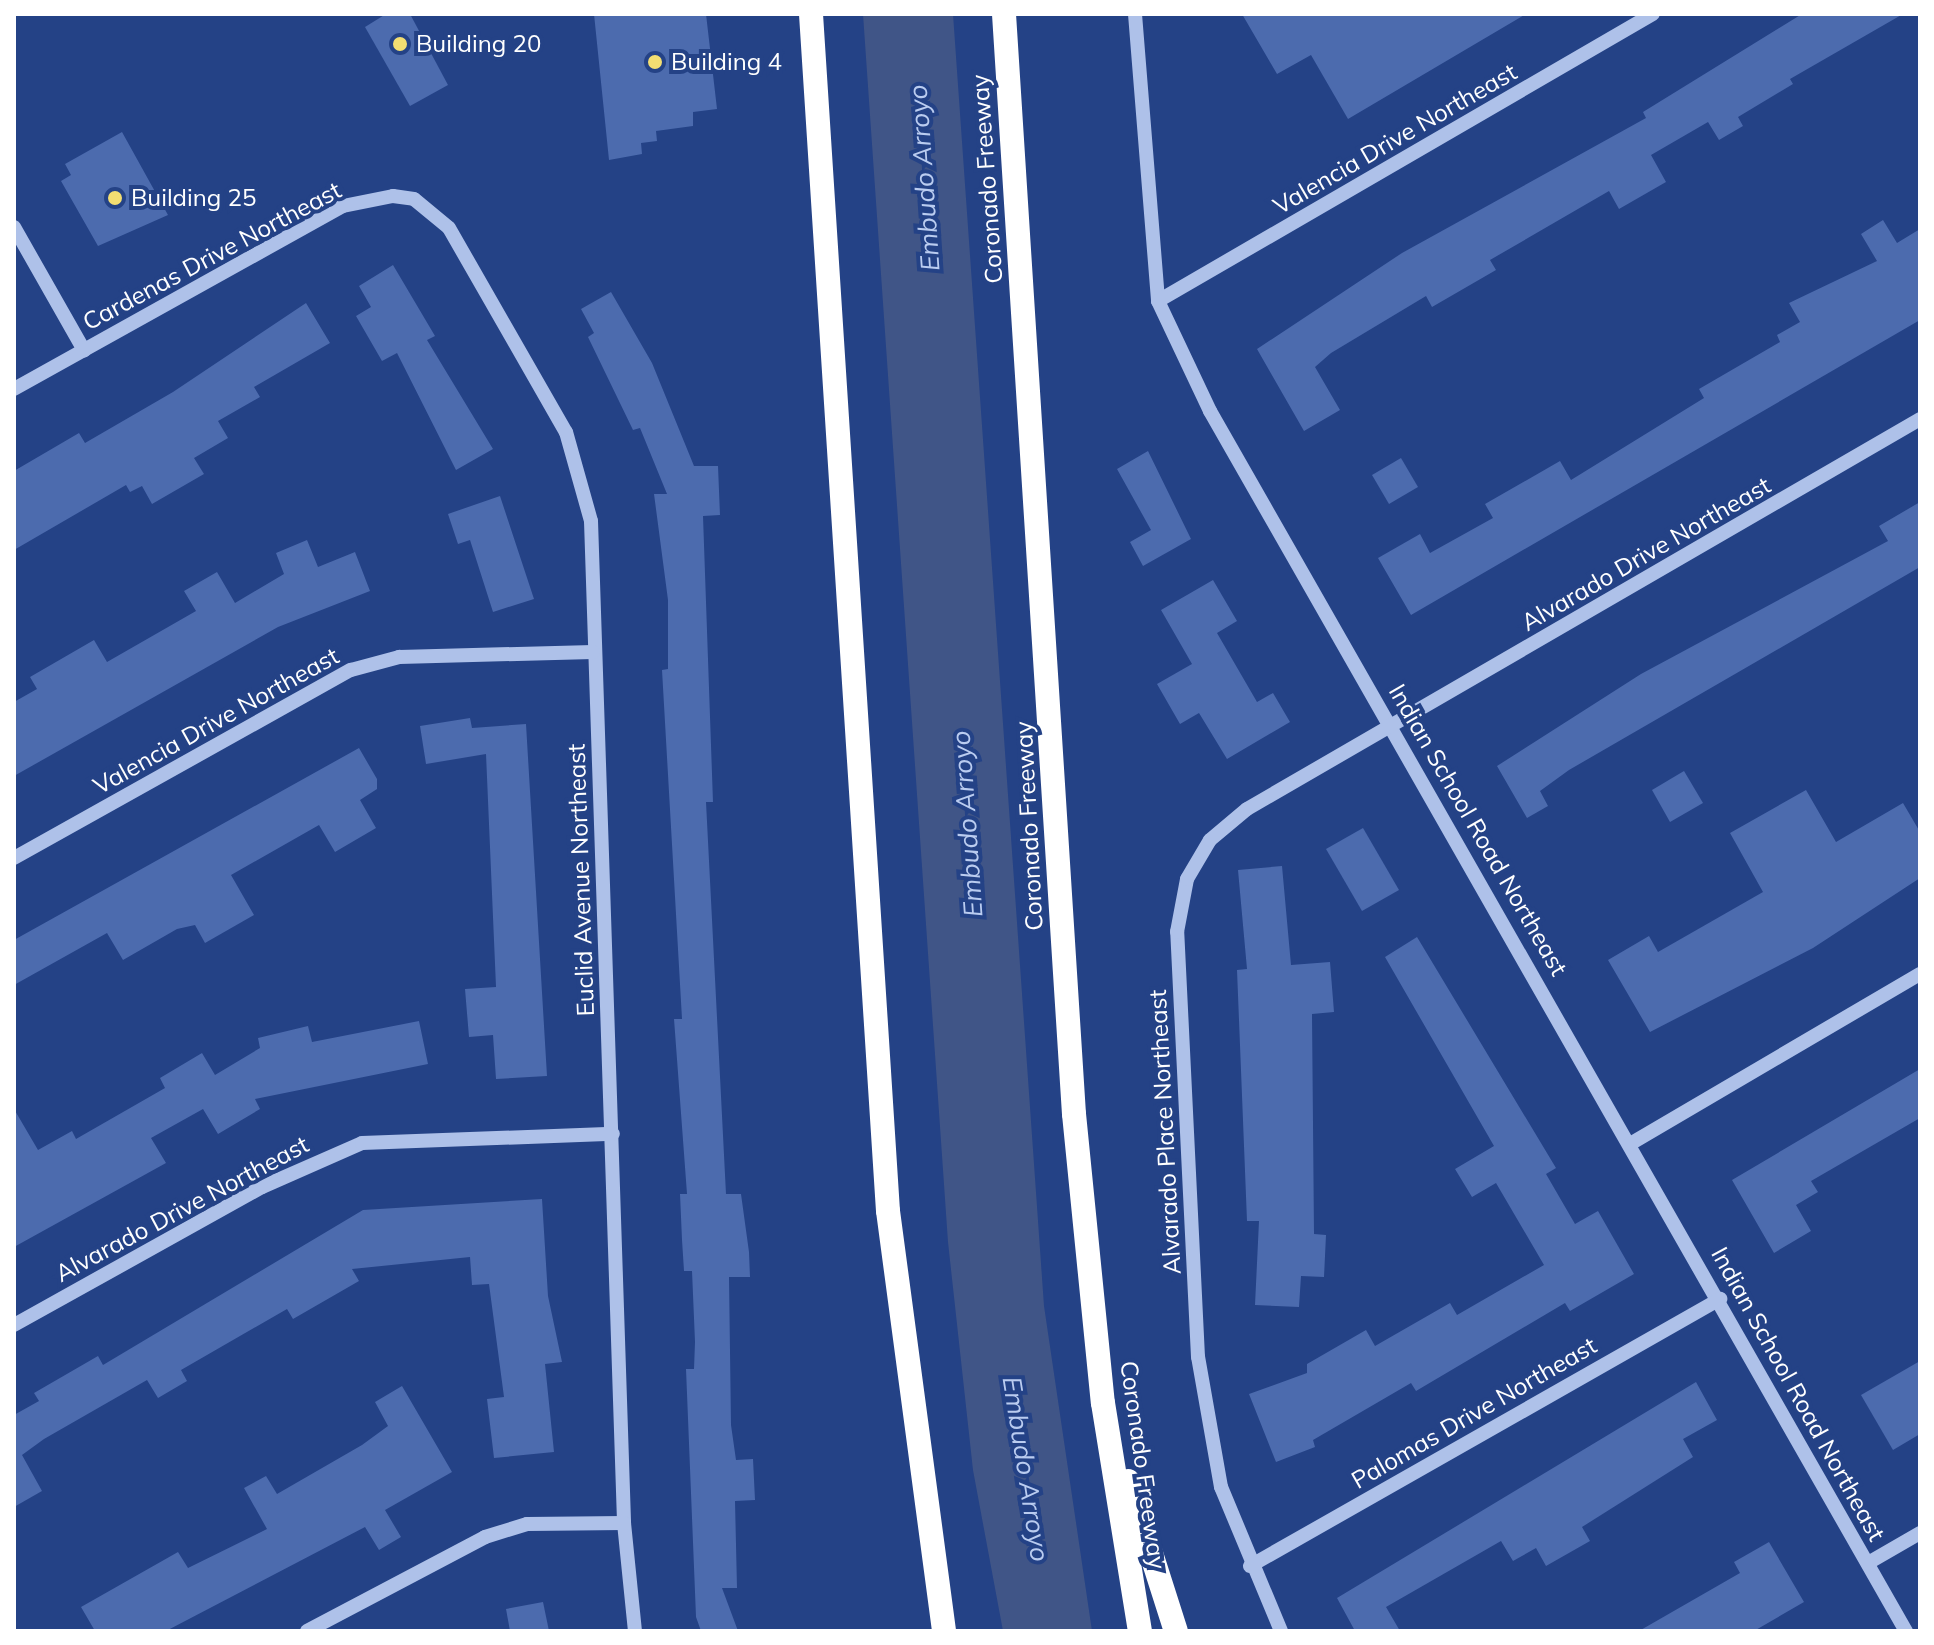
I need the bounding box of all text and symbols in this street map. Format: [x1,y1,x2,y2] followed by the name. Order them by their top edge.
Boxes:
[416,30,541,58] place label: Building 20
[391,35,409,53] marker: Building 20
[671,48,782,76] place label: Building 4
[646,53,664,71] marker: Building 4
[1268,57,1522,221] street label: Valencia Drive Northeast
[965,73,1009,285] street label: Coronado Freeway
[902,84,946,272] water label: Embudo Arroyo
[78,176,346,336] street label: Cardenas Drive Northeast
[131,184,256,212] place label: Building 25
[106,189,124,207] marker: Building 25
[1516,471,1776,637] street label: Alvarado Drive Northeast
[88,641,344,801] street label: Valencia Drive Northeast
[1383,679,1573,981] street label: Indian School Road Northeast
[1009,721,1049,931] street label: Coronado Freeway
[945,730,989,918] water label: Embudo Arroyo
[562,743,600,1017] street label: Euclid Avenue Northeast
[1143,989,1187,1275] street label: Alvarado Place Northeast
[50,1130,314,1288] street label: Alvarado Drive Northeast
[1705,1242,1891,1546] street label: Indian School Road Northeast
[1346,1331,1602,1495] street label: Palomas Drive Northeast
[1114,1359,1172,1571] street label: Coronado Freeway
[996,1374,1056,1564] water label: Embudo Arroyo

